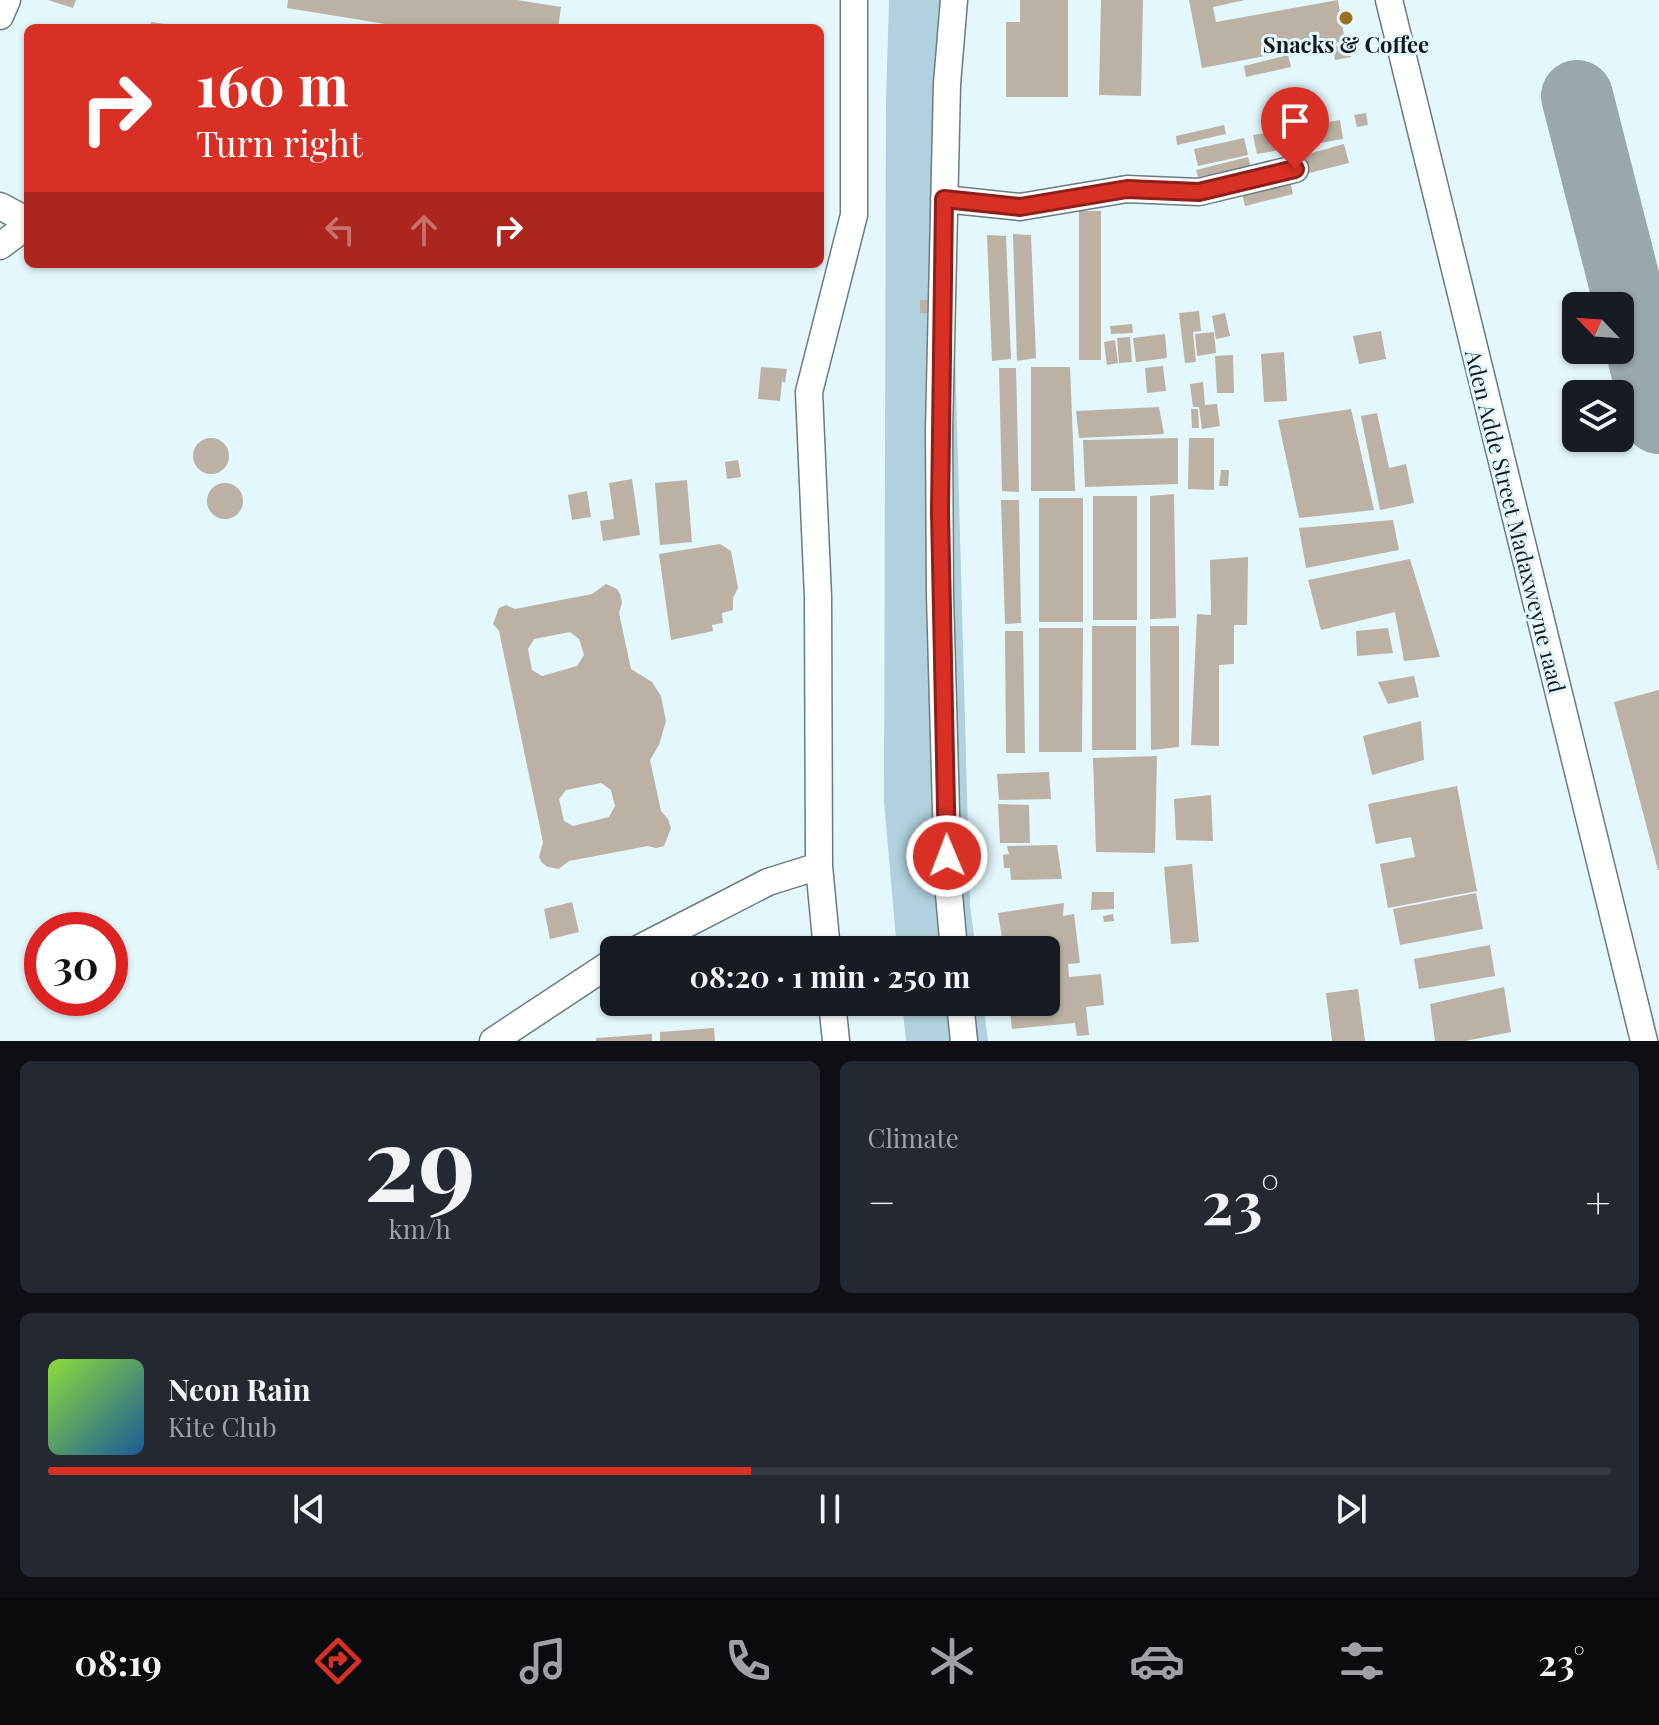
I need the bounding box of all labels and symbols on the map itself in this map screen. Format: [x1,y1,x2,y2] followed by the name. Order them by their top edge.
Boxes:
[1337,9,1355,27] marker: Snacks & Coffee
[1263,29,1429,59] place label: Snacks & Coffee
[1261,87,1329,169] pin
[1562,292,1634,364] north arrow
[1459,345,1573,696] street label: Aden Adde Street Madaxweyne 1aad
[905,814,989,898] position arrow
[24,912,128,1016] speed limit sign: 30

